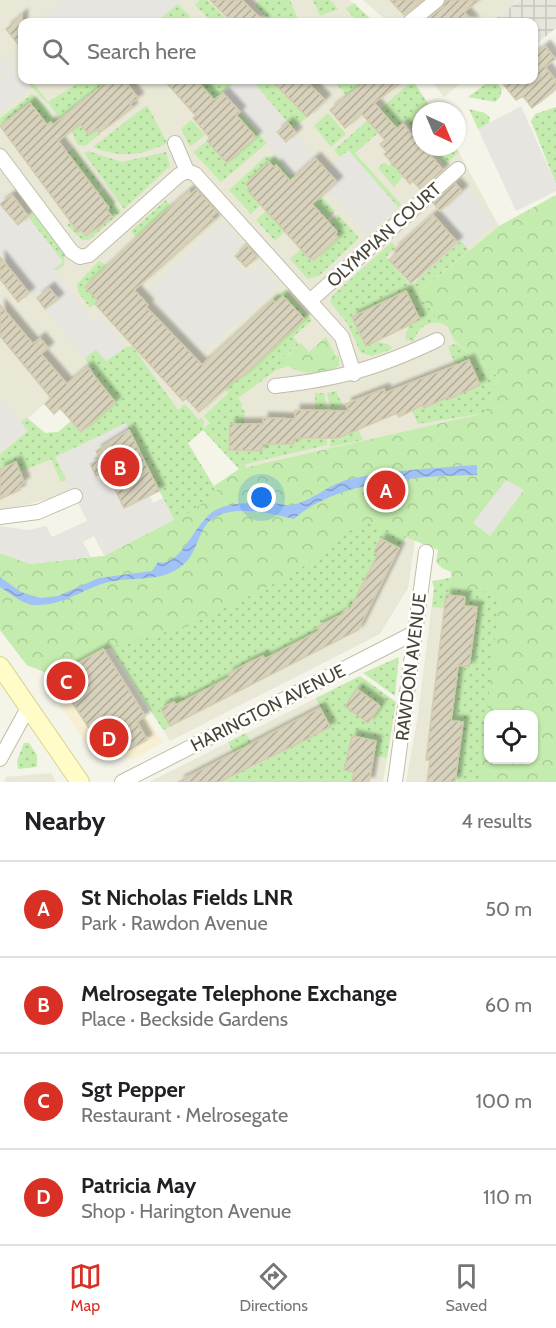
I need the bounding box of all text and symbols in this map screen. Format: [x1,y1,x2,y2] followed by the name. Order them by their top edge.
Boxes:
[18,18,538,84] search box
[39,35,72,68] icon: search
[87,38,196,65] text: Search here
[412,102,466,156] north arrow
[322,178,446,292] street label: OLYMPIAN COURT
[100,444,140,490] pin: B
[366,468,406,512] pin: A
[247,483,276,512] your location
[391,592,431,742] street label: RAWDON AVENUE
[46,658,86,704] pin: C
[187,659,349,757] street label: HARINGTON AVENUE
[484,710,538,764] map controls
[484,710,538,764] button: locate
[90,716,128,760] pin: D
[24,805,105,837] text: Nearby
[461,809,532,833] text: 4 results
[81,884,293,911] text: St Nicholas Fields LNR
[37,897,50,921] text: A
[485,897,532,921] text: 50 m
[81,911,268,935] text: Park · Rawdon Avenue
[81,980,397,1007] text: Melrosegate Telephone Exchange
[37,993,50,1017] text: B
[485,993,532,1017] text: 60 m
[81,1007,288,1031] text: Place · Beckside Gardens
[81,1076,185,1103] text: Sgt Pepper
[37,1089,50,1113] text: C
[476,1089,532,1113] text: 100 m
[81,1103,288,1127] text: Restaurant · Melrosegate
[81,1172,196,1199] text: Patricia May
[36,1185,51,1209] text: D
[483,1185,532,1209] text: 110 m
[81,1199,291,1223] text: Shop · Harington Avenue
[69,1260,102,1315] tab: Map
[240,1260,308,1315] tab: Directions
[446,1260,487,1315] tab: Saved

